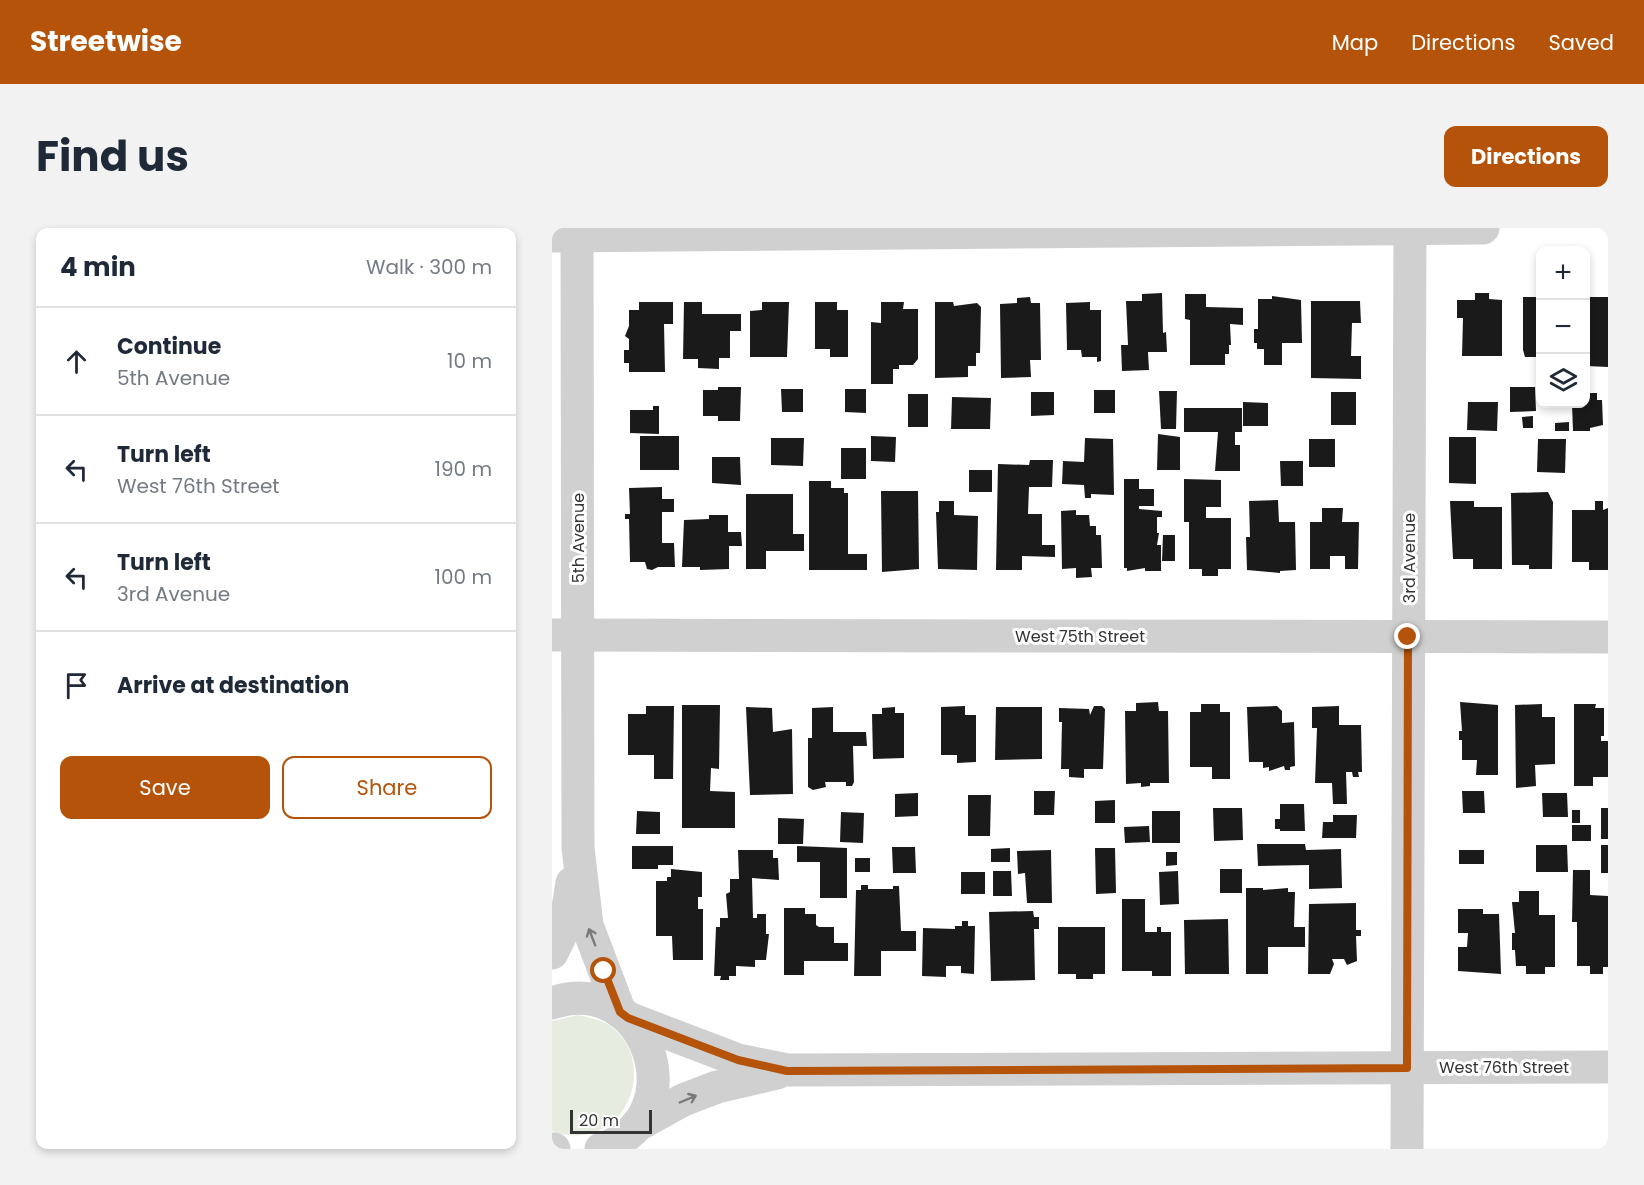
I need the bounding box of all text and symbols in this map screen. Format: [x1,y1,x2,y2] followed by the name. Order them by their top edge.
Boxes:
[30,22,182,61] text: Streetwise
[1332,28,1378,57] text: Map
[1411,28,1515,57] text: Directions
[1548,28,1614,57] text: Saved
[1444,126,1608,187] button: Directions
[36,127,189,186] text: Find us
[1536,246,1590,408] map controls
[1536,246,1590,300] button: +
[60,249,136,285] text: 4 min
[366,253,492,281] text: Walk · 300 m
[1536,300,1590,354] button: −
[117,331,221,362] text: Continue
[60,345,93,378] icon: ahead
[447,347,492,375] text: 10 m
[1536,354,1590,408] button: layers
[117,364,230,392] text: 5th Avenue
[117,439,211,470] text: Turn left
[60,453,93,486] icon: left
[435,455,492,483] text: 190 m
[117,472,280,500] text: West 76th Street
[567,493,590,583] street label: 5th Avenue
[1398,513,1421,603] street label: 3rd Avenue
[117,547,211,578] text: Turn left
[60,561,93,594] icon: left
[435,563,492,591] text: 100 m
[117,580,230,608] text: 3rd Avenue
[1394,623,1420,649] route end
[1015,625,1145,648] street label: West 75th Street
[60,669,93,702] icon: arrive
[117,670,349,701] text: Arrive at destination
[60,756,270,819] button: Save
[282,756,492,819] button: Share
[585,929,596,947] one-way arrow
[590,957,616,983] route start
[1439,1056,1569,1079] street label: West 76th Street
[678,1093,697,1104] one-way arrow
[570,1107,652,1134] scale bar
[579,1109,619,1132] text: 20 m

